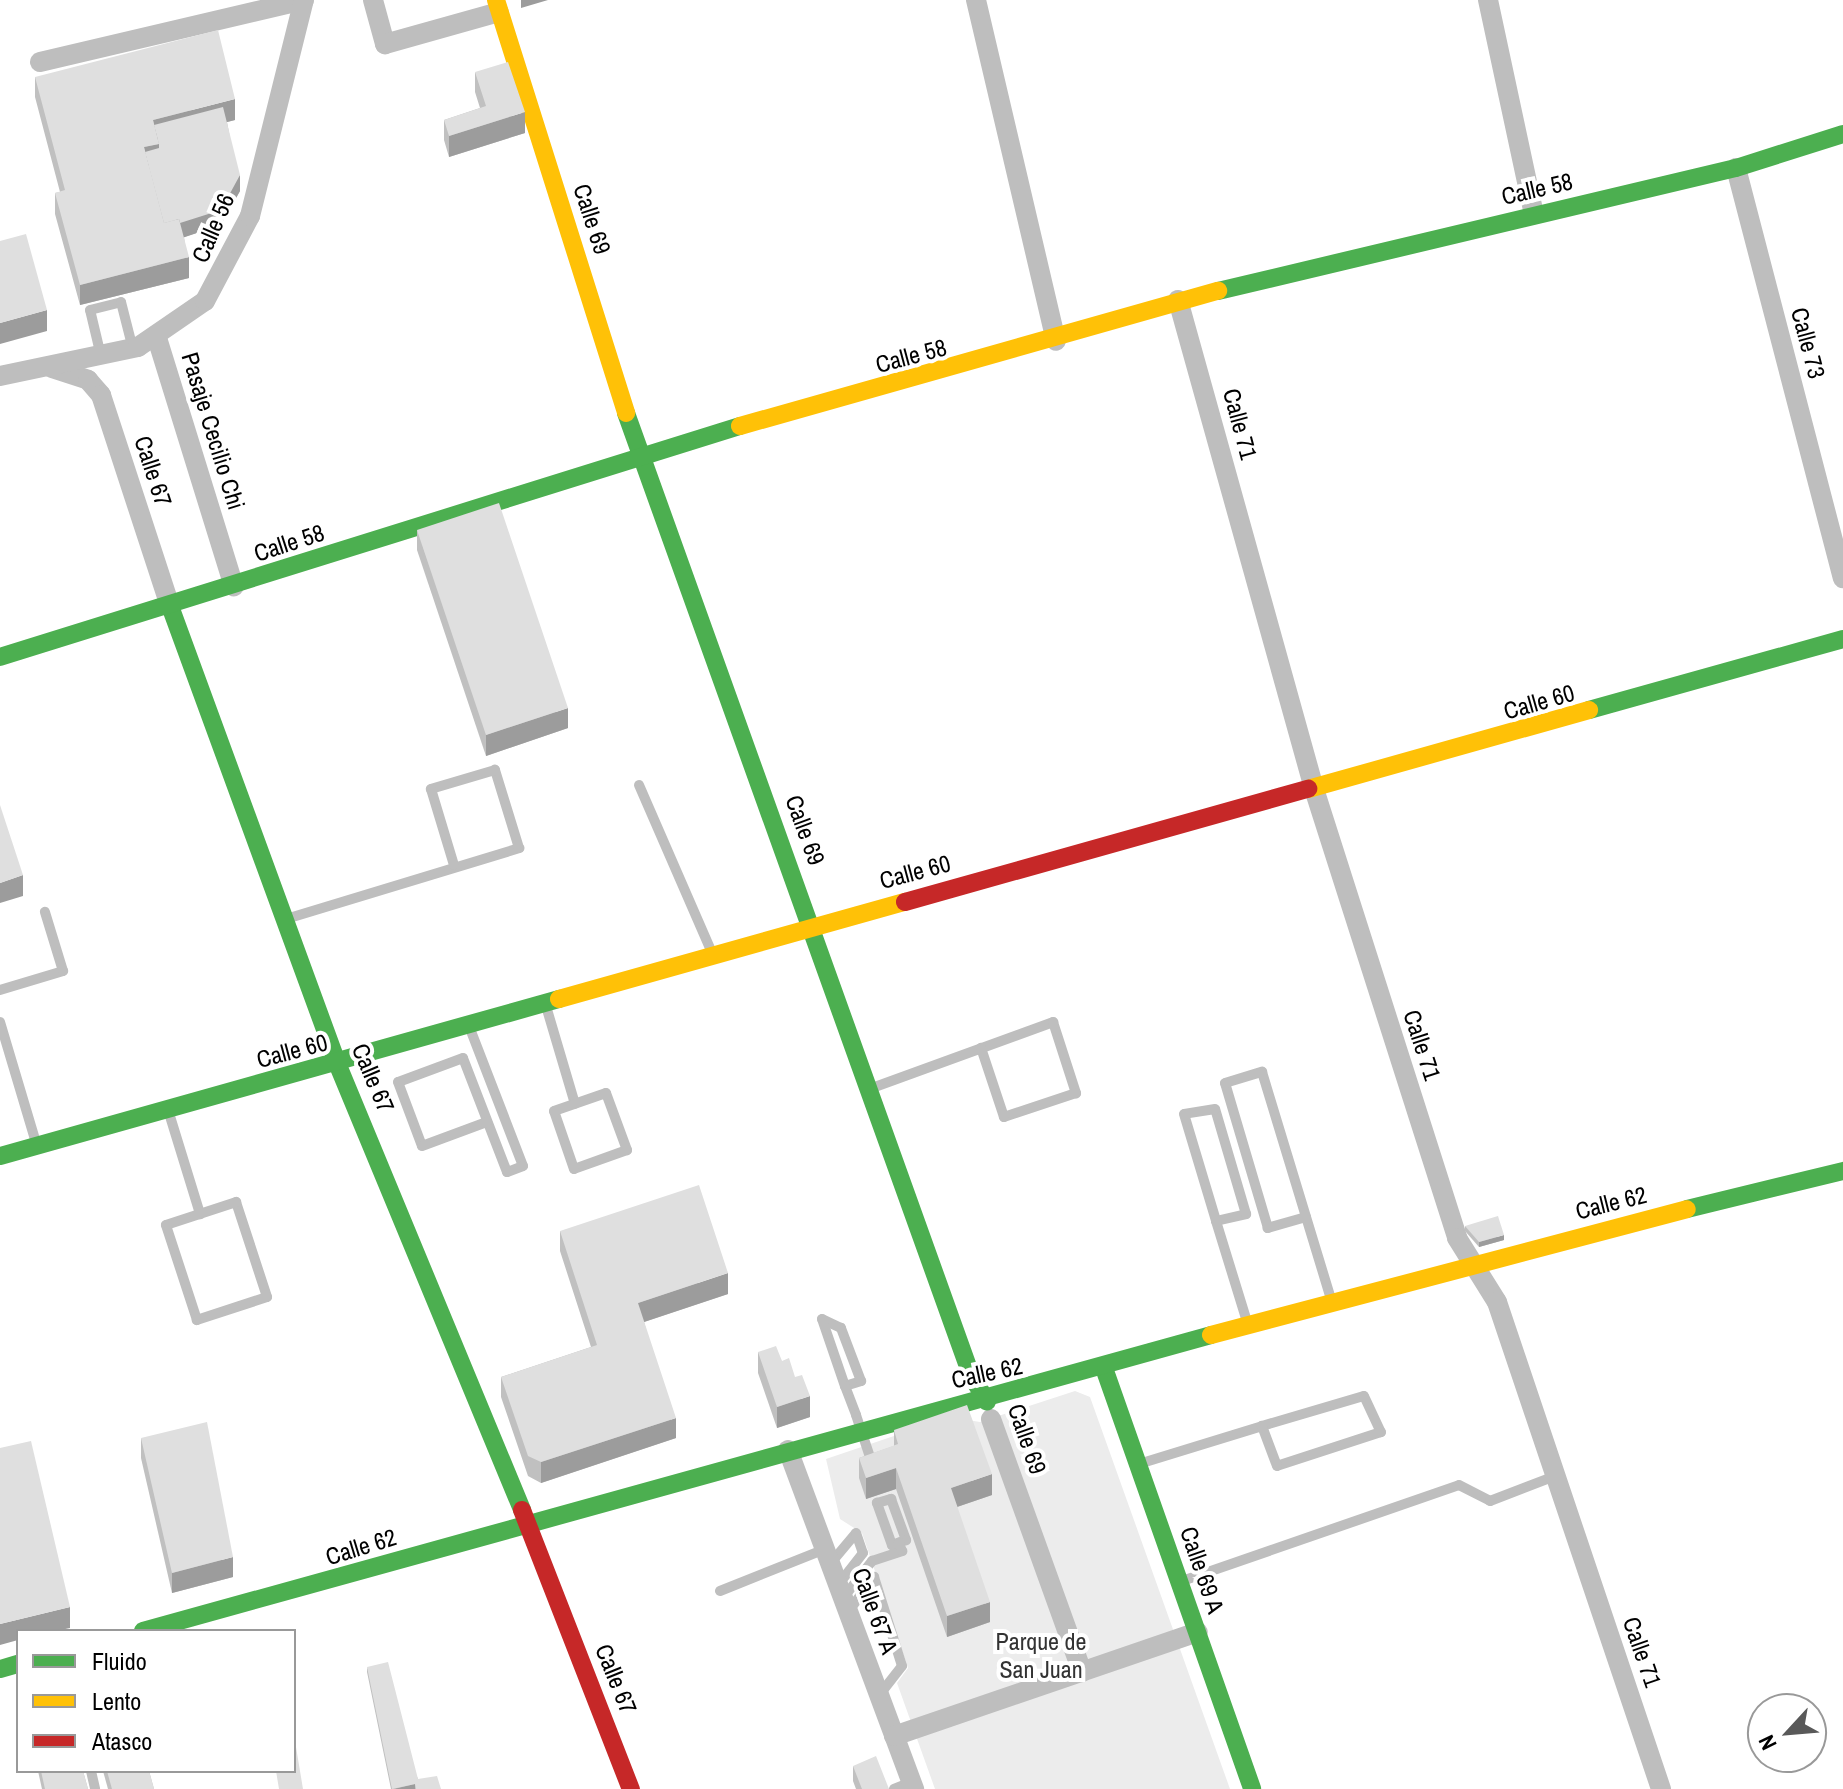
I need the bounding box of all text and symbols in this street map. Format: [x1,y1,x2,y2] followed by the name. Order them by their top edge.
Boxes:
[1499,167,1575,211] street label: Calle 58
[567,180,617,258] street label: Calle 69
[186,189,240,267] street label: Calle 56
[1785,304,1831,382] street label: Calle 73
[872,333,950,379] street label: Calle 58
[175,349,251,513] street label: Pasaje Cecilio Chi
[1217,385,1263,463] street label: Calle 71
[128,432,178,510] street label: Calle 67
[250,518,328,568] street label: Calle 58
[1500,678,1578,726] street label: Calle 60
[779,791,831,869] street label: Calle 69
[876,849,954,895] street label: Calle 60
[1397,1006,1447,1084] street label: Calle 71
[253,1028,331,1074] street label: Calle 60
[346,1039,400,1117] street label: Calle 67
[1572,1180,1650,1226] street label: Calle 62
[949,1351,1025,1395] street label: Calle 62
[1002,1400,1052,1478] street label: Calle 69
[1174,1522,1230,1618] street label: Calle 69 A
[322,1523,400,1571] street label: Calle 62
[846,1563,904,1659] street label: Calle 67 A
[1617,1613,1667,1691] street label: Calle 71
[996,1628,1086,1684] park label: Parque de San Juan
[16,1629,296,1773] legend
[589,1640,643,1718] street label: Calle 67
[92,1645,147,1677] text: Fluido
[92,1685,141,1717] text: Lento
[1747,1693,1827,1773] north arrow
[92,1725,152,1757] text: Atasco
[1751,1730,1784,1755] text: N

